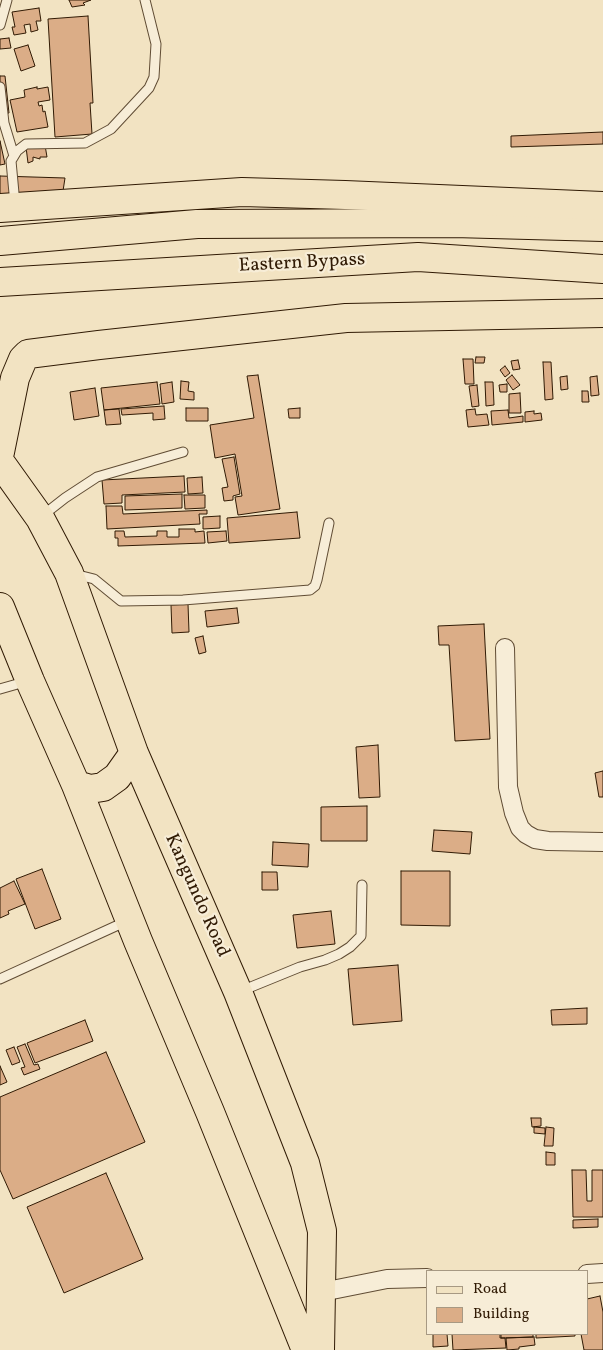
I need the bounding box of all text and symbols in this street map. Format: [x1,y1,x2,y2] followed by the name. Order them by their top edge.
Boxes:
[238,249,366,279] street label: Eastern Bypass
[159,831,233,961] street label: Kangundo Road
[426,1270,588,1335] legend
[473,1279,507,1300] text: Road
[473,1304,529,1325] text: Building

